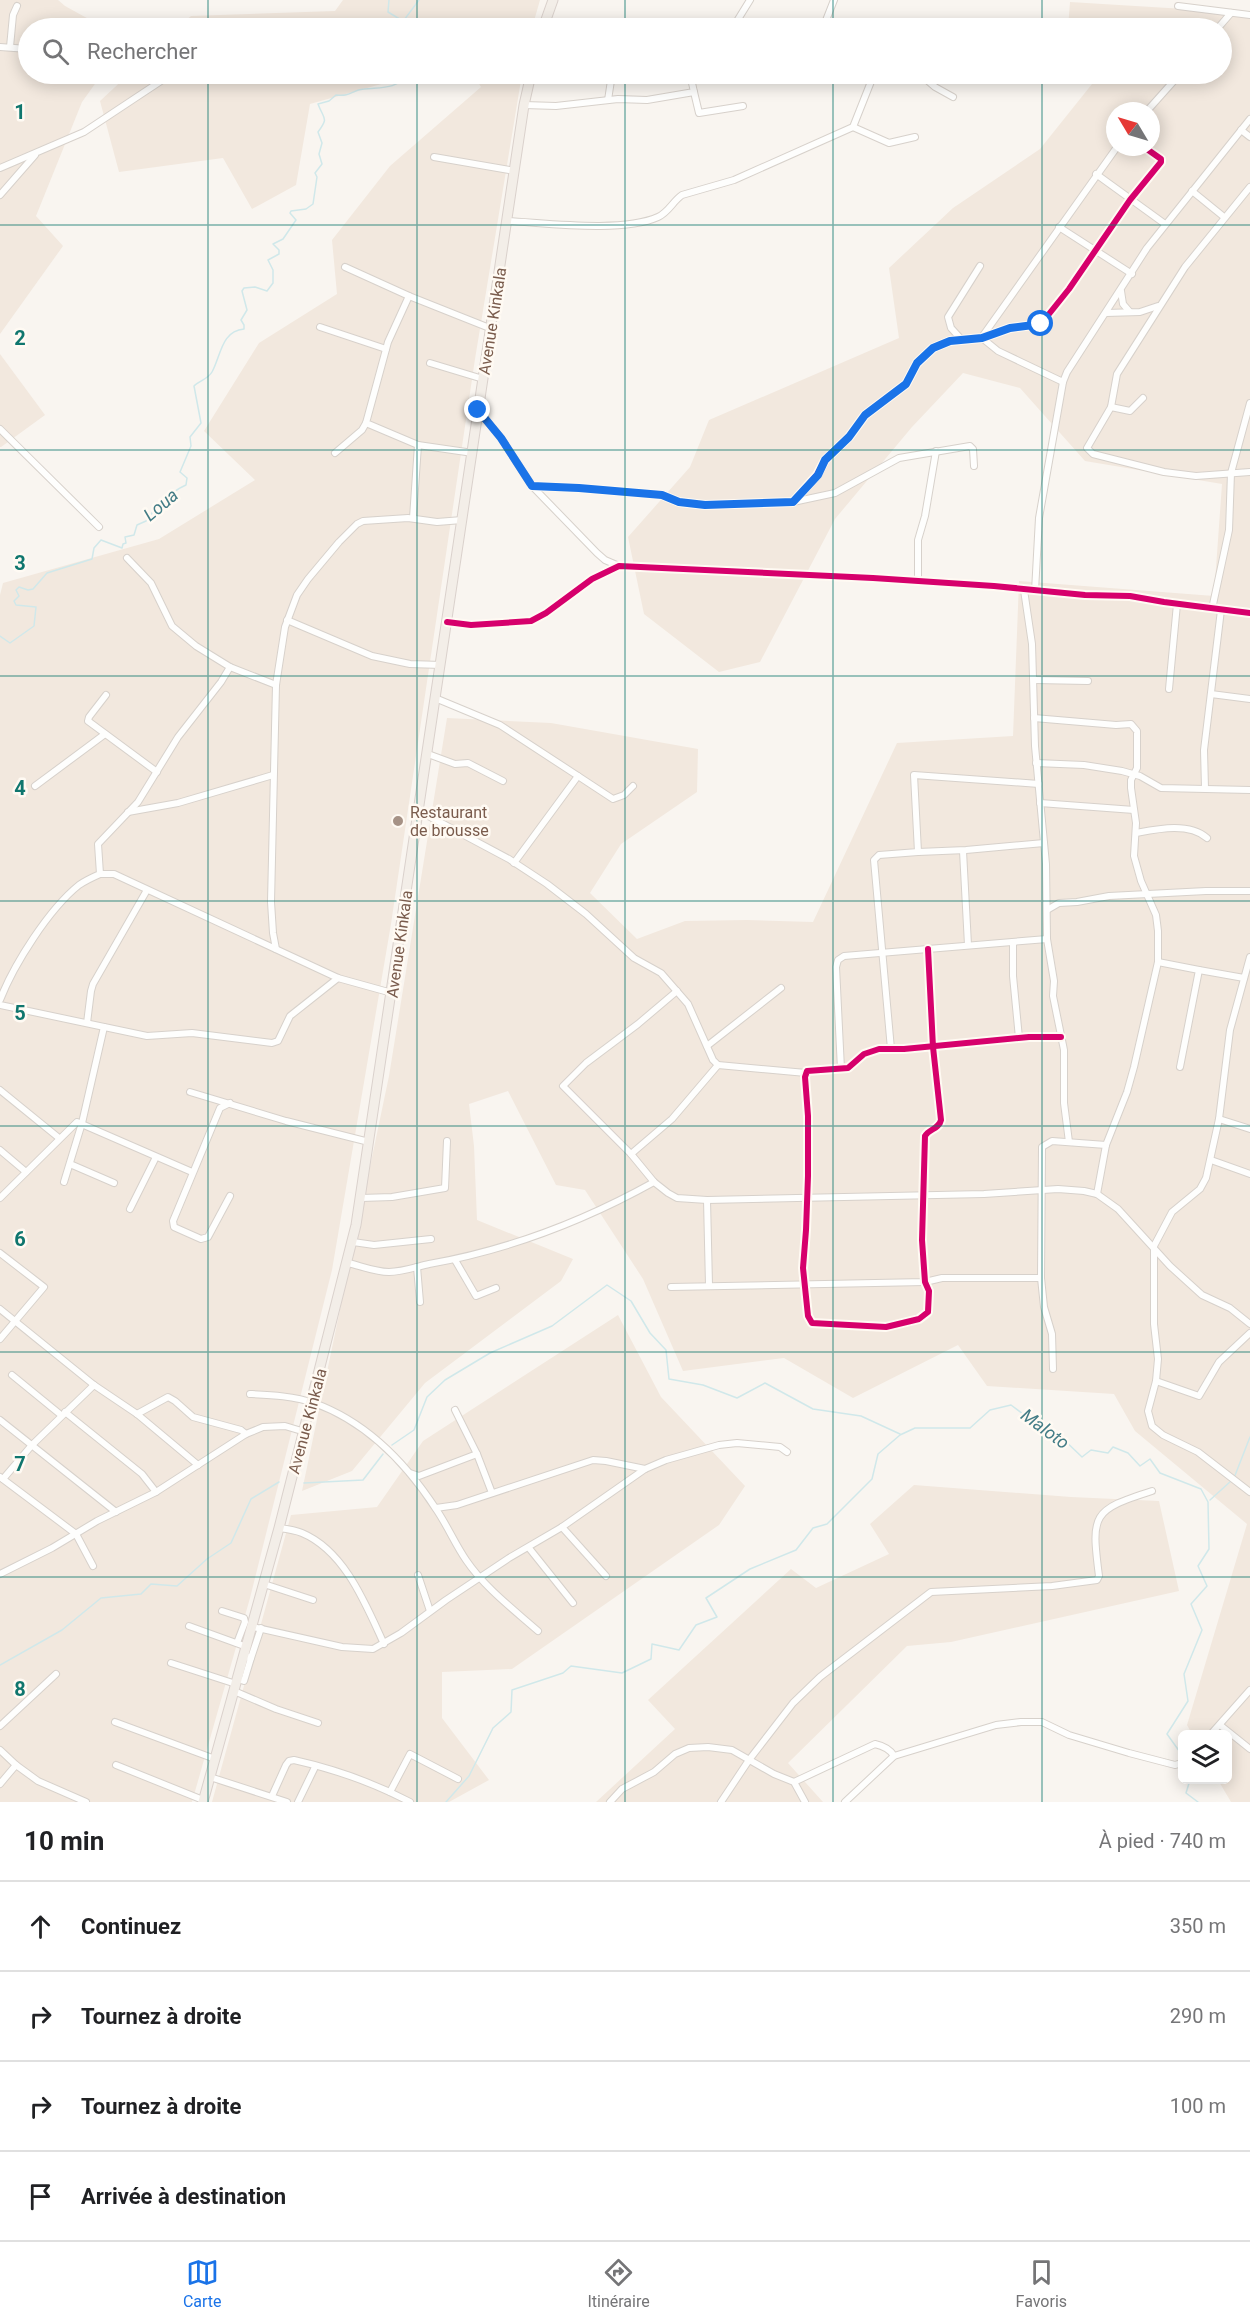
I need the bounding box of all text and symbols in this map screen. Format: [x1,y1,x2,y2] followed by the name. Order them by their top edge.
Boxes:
[18,18,1232,84] search box
[39,35,72,68] icon: search
[87,39,198,64] text: Rechercher
[14,100,26,124] text: 1
[1106,102,1160,156] north arrow
[475,266,510,376] street label: Avenue Kinkala
[1027,310,1053,336] route start
[14,326,26,350] text: 2
[464,396,490,422] route end
[139,484,182,525] water label: Loua
[14,551,26,575] text: 3
[14,776,26,800] text: 4
[410,803,489,840] place label: Restaurant de brousse
[391,814,405,828] marker: Restaurant de brousse
[383,889,416,999] street label: Avenue Kinkala
[14,1001,26,1025] text: 5
[14,1227,26,1251] text: 6
[284,1366,331,1476] street label: Avenue Kinkala
[1017,1404,1074,1453] water label: Maloto
[14,1452,26,1476] text: 7
[14,1677,26,1701] text: 8
[1178,1730,1232,1784] map controls
[1178,1730,1232,1784] button: layers
[24,1826,104,1856] text: 10 min
[1099,1829,1226,1853] text: À pied · 740 m
[24,1910,57,1943] icon: ahead
[81,1914,181,1939] text: Continuez
[1170,1914,1226,1938] text: 350 m
[24,2000,57,2033] icon: right
[81,2004,241,2029] text: Tournez à droite
[1170,2004,1226,2028] text: 290 m
[24,2090,57,2123] icon: right
[81,2094,241,2119] text: Tournez à droite
[1170,2094,1226,2118] text: 100 m
[24,2180,57,2213] icon: arrive
[81,2184,286,2209] text: Arrivée à destination
[183,2256,222,2311] tab: Carte
[587,2256,650,2311] tab: Itinéraire
[1016,2256,1067,2311] tab: Favoris

